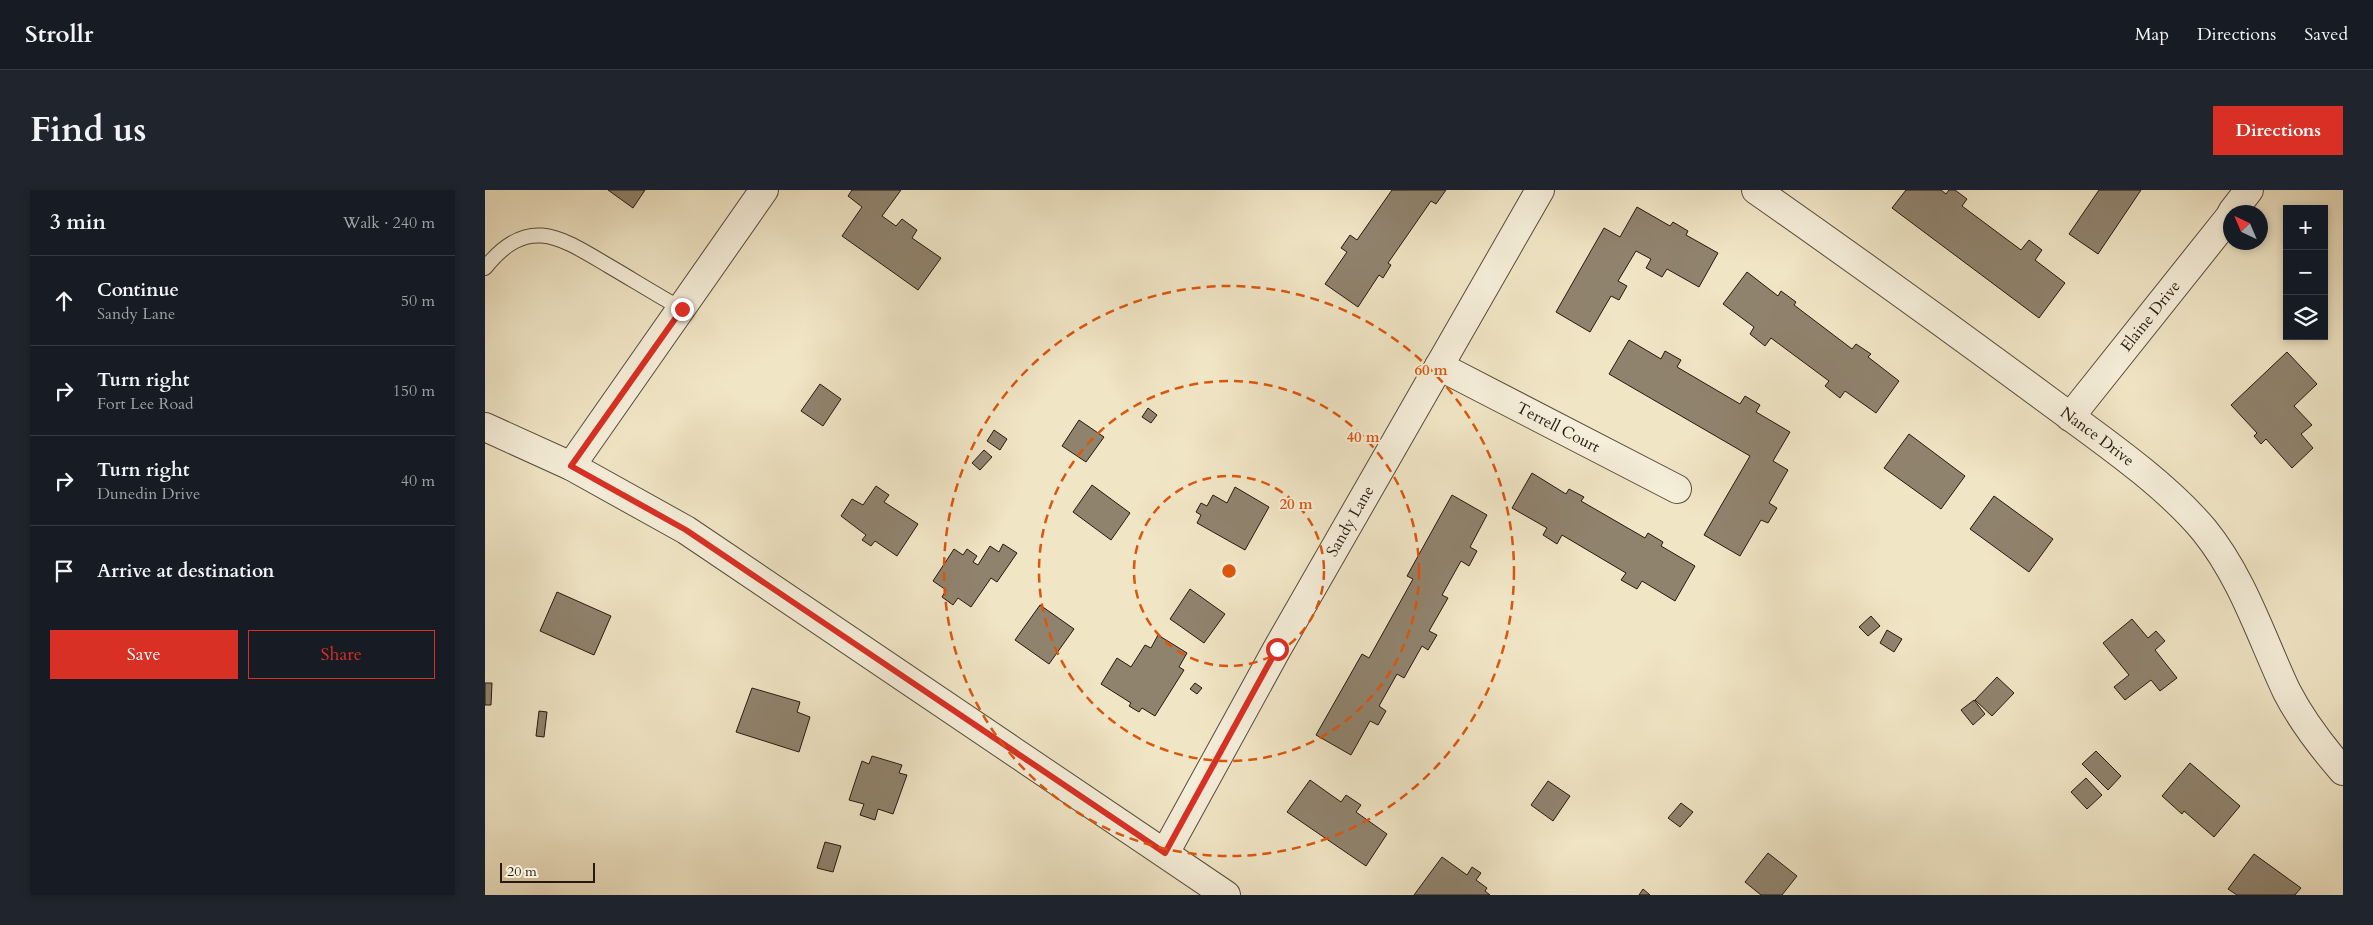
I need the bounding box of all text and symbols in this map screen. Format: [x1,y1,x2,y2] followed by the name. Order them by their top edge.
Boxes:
[25,18,93,51] text: Strollr
[2135,22,2169,47] text: Map
[2197,22,2276,47] text: Directions
[2304,22,2348,47] text: Saved
[30,106,146,154] text: Find us
[2213,106,2343,155] button: Directions
[2223,205,2268,250] north arrow
[2283,205,2328,340] map controls
[2283,205,2328,250] button: +
[50,208,106,237] text: 3 min
[343,212,435,234] text: Walk · 240 m
[2283,250,2328,295] button: −
[2115,276,2185,356] street label: Elaine Drive
[97,277,179,303] text: Continue
[50,287,78,315] icon: ahead
[401,290,435,312] text: 50 m
[2283,295,2328,340] button: layers
[671,298,694,321] route end
[97,303,175,325] text: Sandy Lane
[1414,360,1448,380] text: 60 m
[97,367,189,393] text: Turn right
[50,377,78,405] icon: right
[393,380,435,402] text: 150 m
[97,393,194,415] text: Fort Lee Road
[1513,397,1604,458] street label: Terrell Court
[2056,402,2139,472] street label: Nance Drive
[1346,427,1380,447] text: 40 m
[97,457,189,483] text: Turn right
[50,467,78,495] icon: right
[401,470,435,492] text: 40 m
[1321,482,1379,561] street label: Sandy Lane
[97,483,200,505] text: Dunedin Drive
[1279,494,1313,514] text: 20 m
[50,557,78,585] icon: arrive
[97,558,274,584] text: Arrive at destination
[1220,562,1238,580] centre of rings
[50,630,238,679] button: Save
[248,630,435,679] button: Share
[1266,638,1289,661] route start
[500,860,595,883] scale bar
[507,862,537,881] text: 20 m

